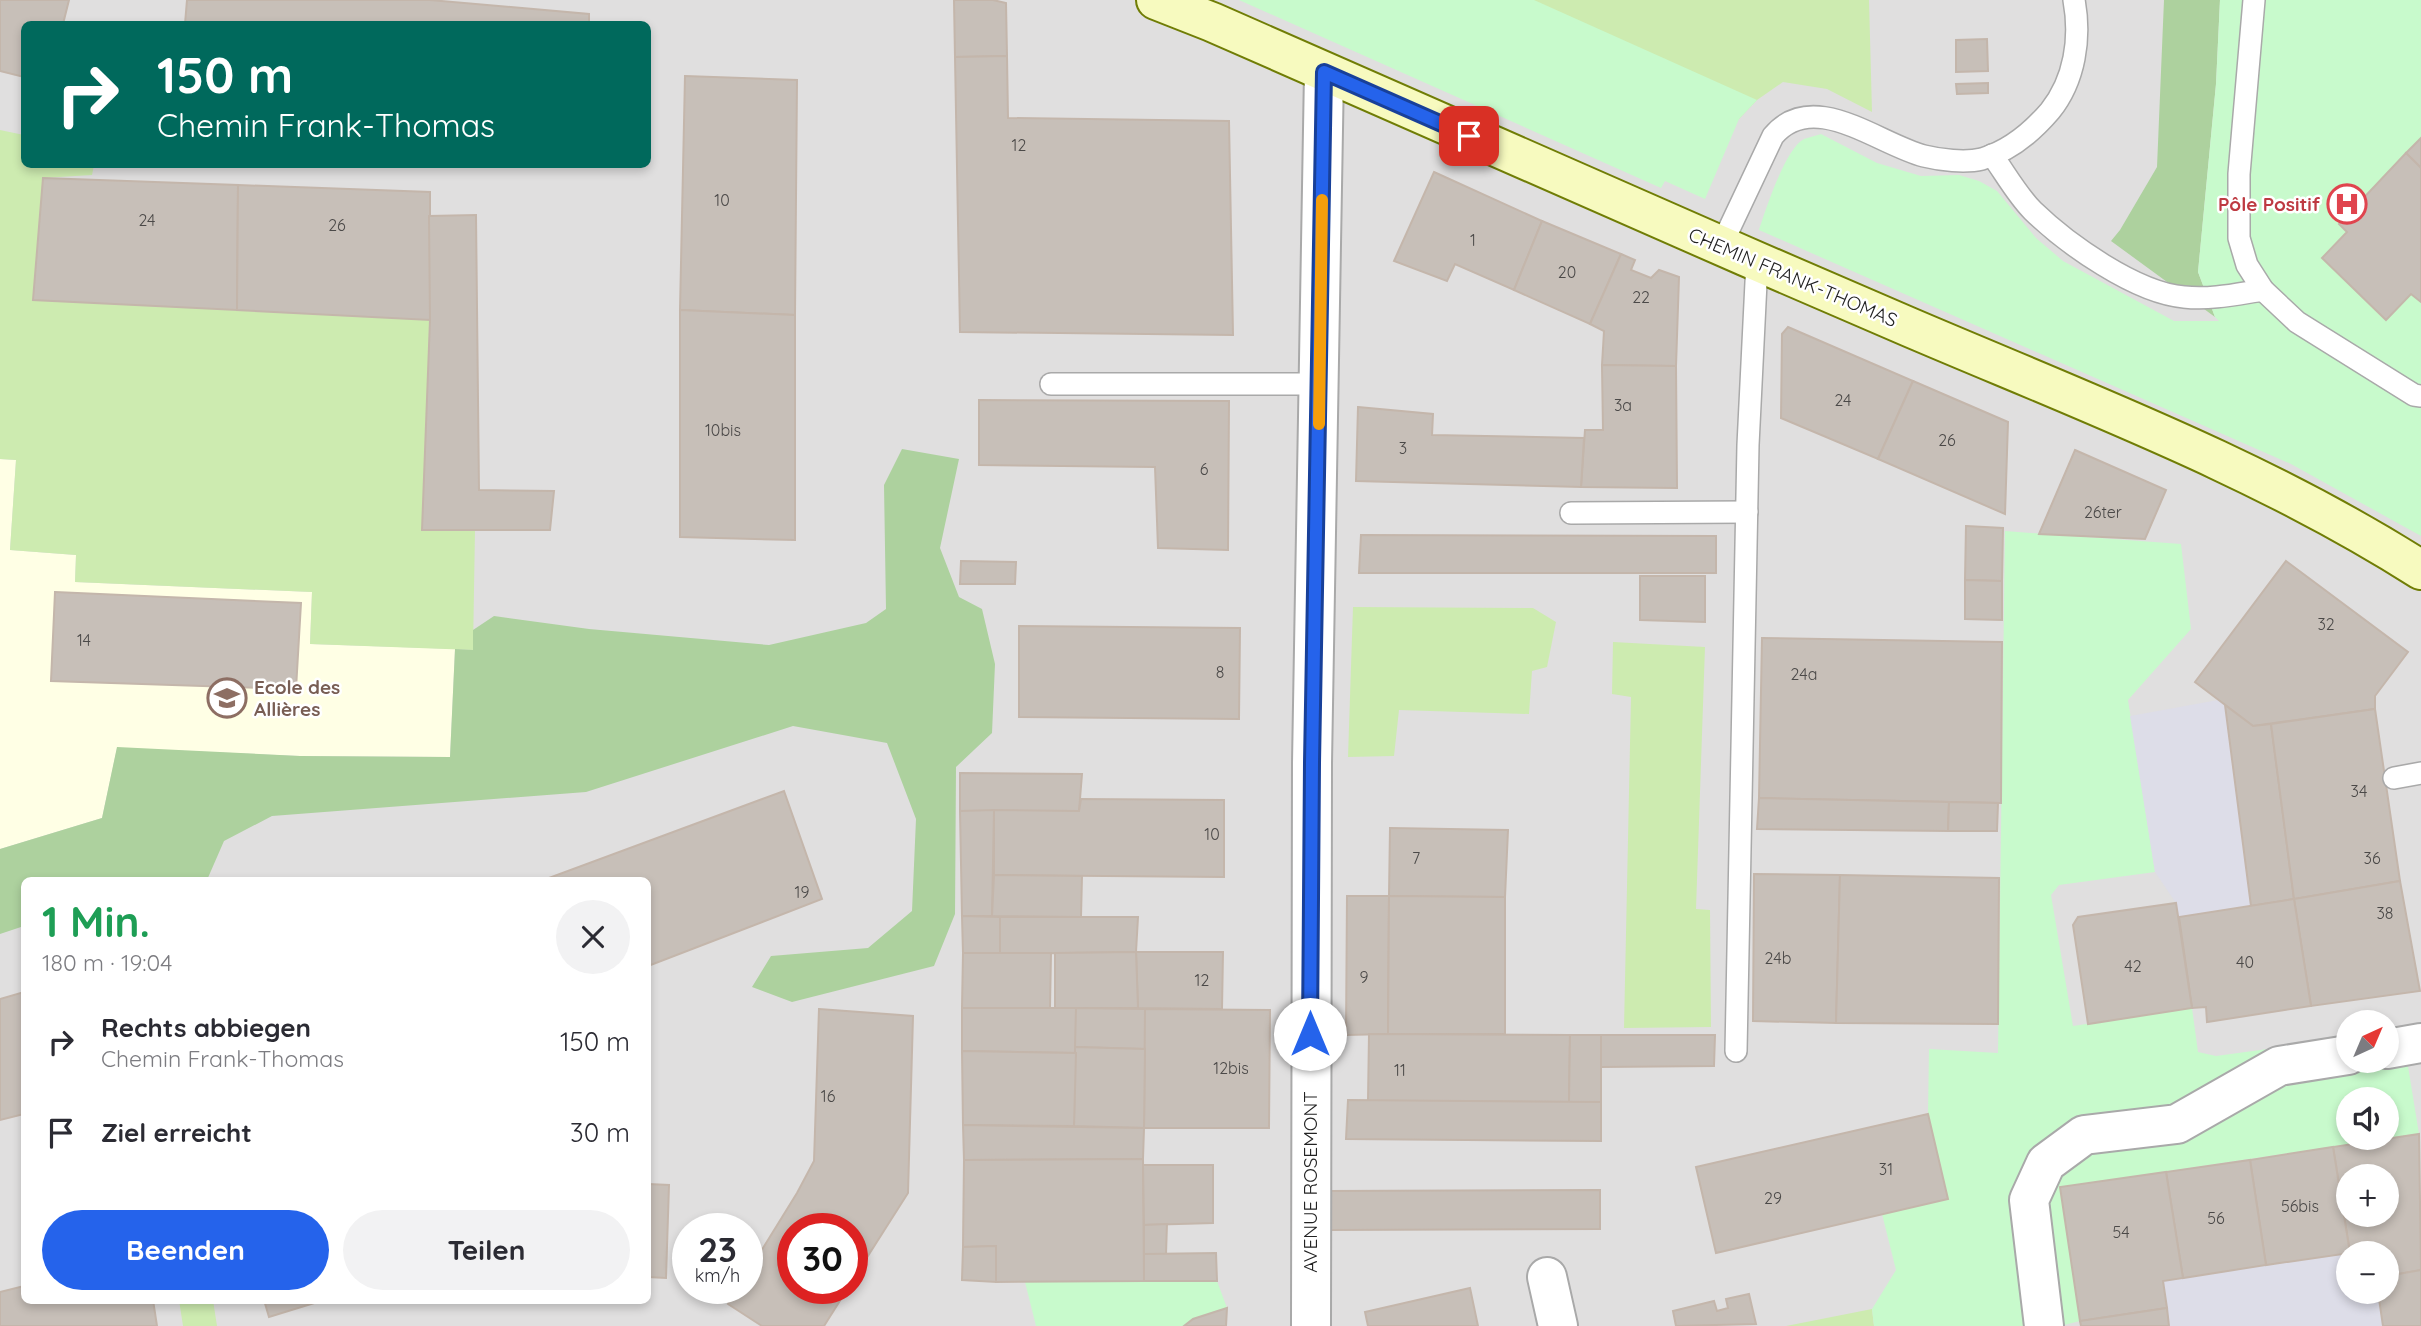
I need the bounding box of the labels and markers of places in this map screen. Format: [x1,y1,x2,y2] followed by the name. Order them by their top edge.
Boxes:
[1439,106,1499,166] pin
[2326,183,2368,225] hospital icon: Pôle Positif
[2218,192,2321,216] place label: Pôle Positif
[254,675,340,721] place label: Ecole des Allières
[206,677,248,719] school or university icon: Ecole des Allières

